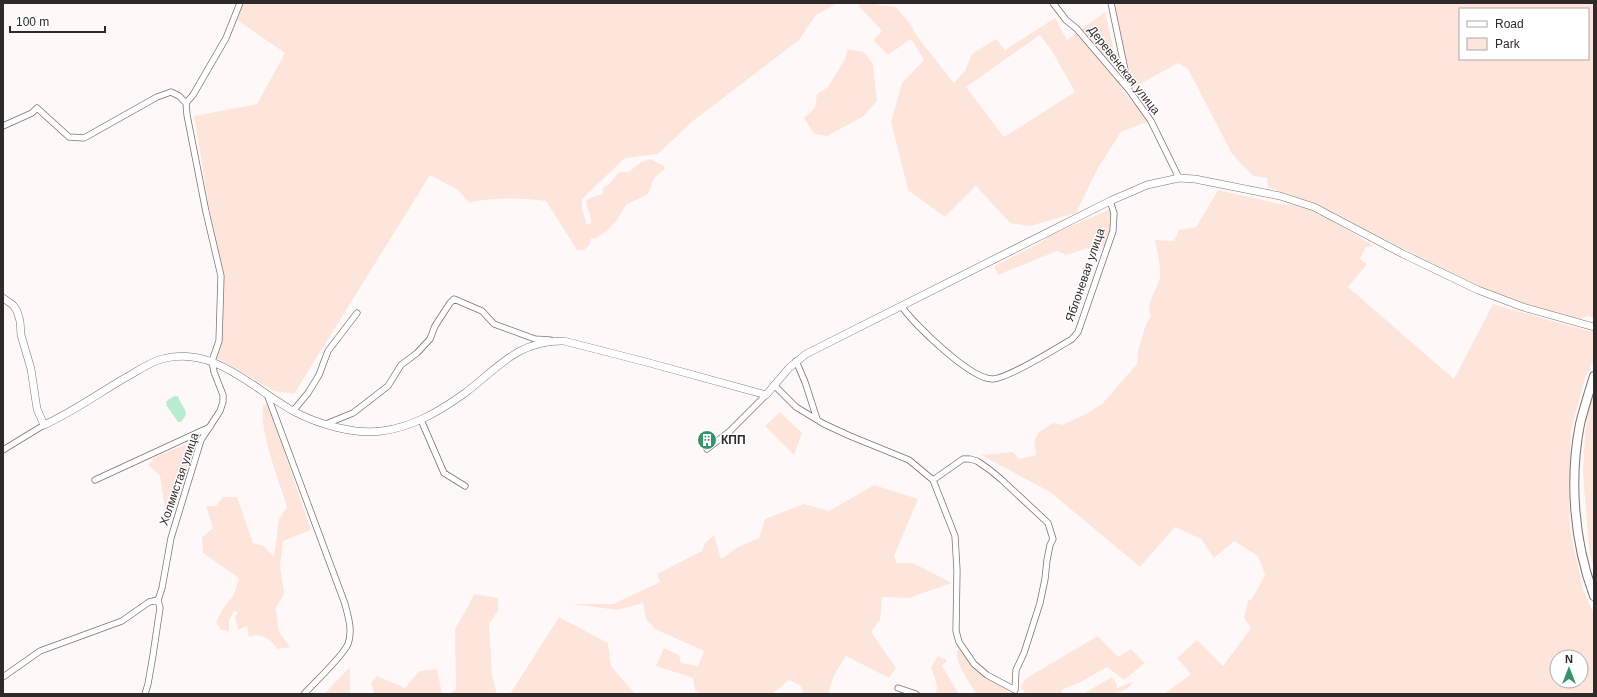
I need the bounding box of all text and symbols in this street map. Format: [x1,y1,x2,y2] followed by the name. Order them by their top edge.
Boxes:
[10,8,105,34] scale bar
[1459,8,1589,60] legend
[16,15,49,29] text: 100 m
[1495,17,1524,31] text: Road
[1085,23,1163,117] street label: Деревенская улица
[1495,37,1521,51] text: Park
[1062,226,1108,324] street label: Яблоневая улица
[696,429,718,451] building icon: КПП
[157,431,202,527] street label: Холмистая улица
[721,433,746,447] place label: КПП
[1549,649,1589,689] north arrow
[1565,653,1573,665] text: N

